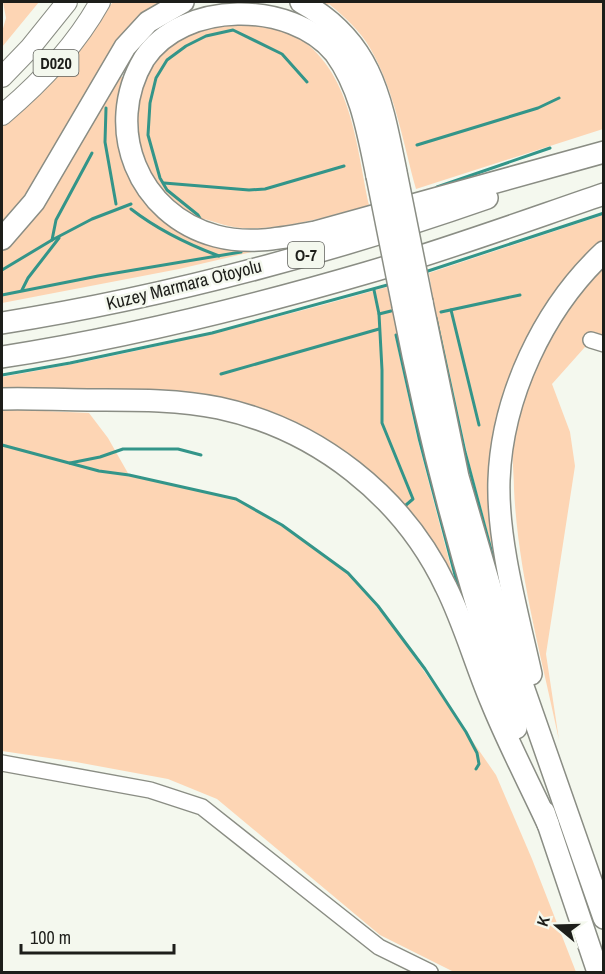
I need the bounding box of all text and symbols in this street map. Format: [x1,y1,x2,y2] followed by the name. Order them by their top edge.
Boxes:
[34,50,78,76] road number: D020
[288,242,324,268] road number: O-7
[104,253,264,316] street label: Kuzey Marmara Otoyolu
[527,896,587,956] north arrow
[531,913,555,929] text: K
[21,917,174,955] scale bar
[30,925,71,950] text: 100 m

